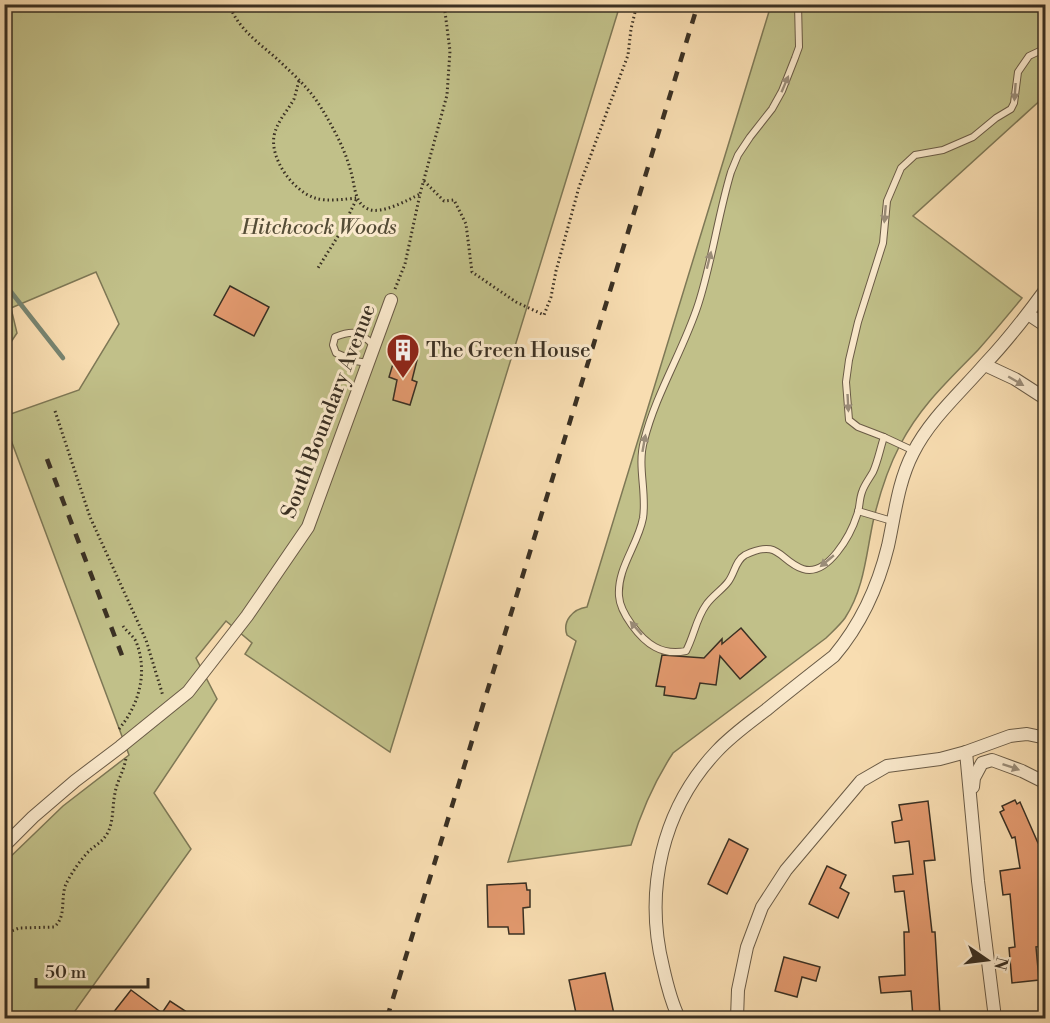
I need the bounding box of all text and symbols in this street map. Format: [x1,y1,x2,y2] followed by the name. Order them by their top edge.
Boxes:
[780,74,790,92] one-way arrow
[1011,83,1020,102] one-way arrow
[880,204,890,223] one-way arrow
[240,215,397,241] park label: Hitchcock Woods
[704,251,714,270] one-way arrow
[276,300,382,522] street label: South Boundary Avenue
[385,332,421,379] building icon: The Green House
[426,338,591,364] place label: The Green House
[1008,376,1025,386] one-way arrow
[843,394,852,413] one-way arrow
[640,434,649,453] one-way arrow
[820,554,835,567] one-way arrow
[629,621,643,636] one-way arrow
[1002,763,1020,772] one-way arrow
[957,930,1017,990] north arrow
[36,951,148,989] scale bar
[989,955,1012,972] text: N
[45,961,87,984] text: 50 m

